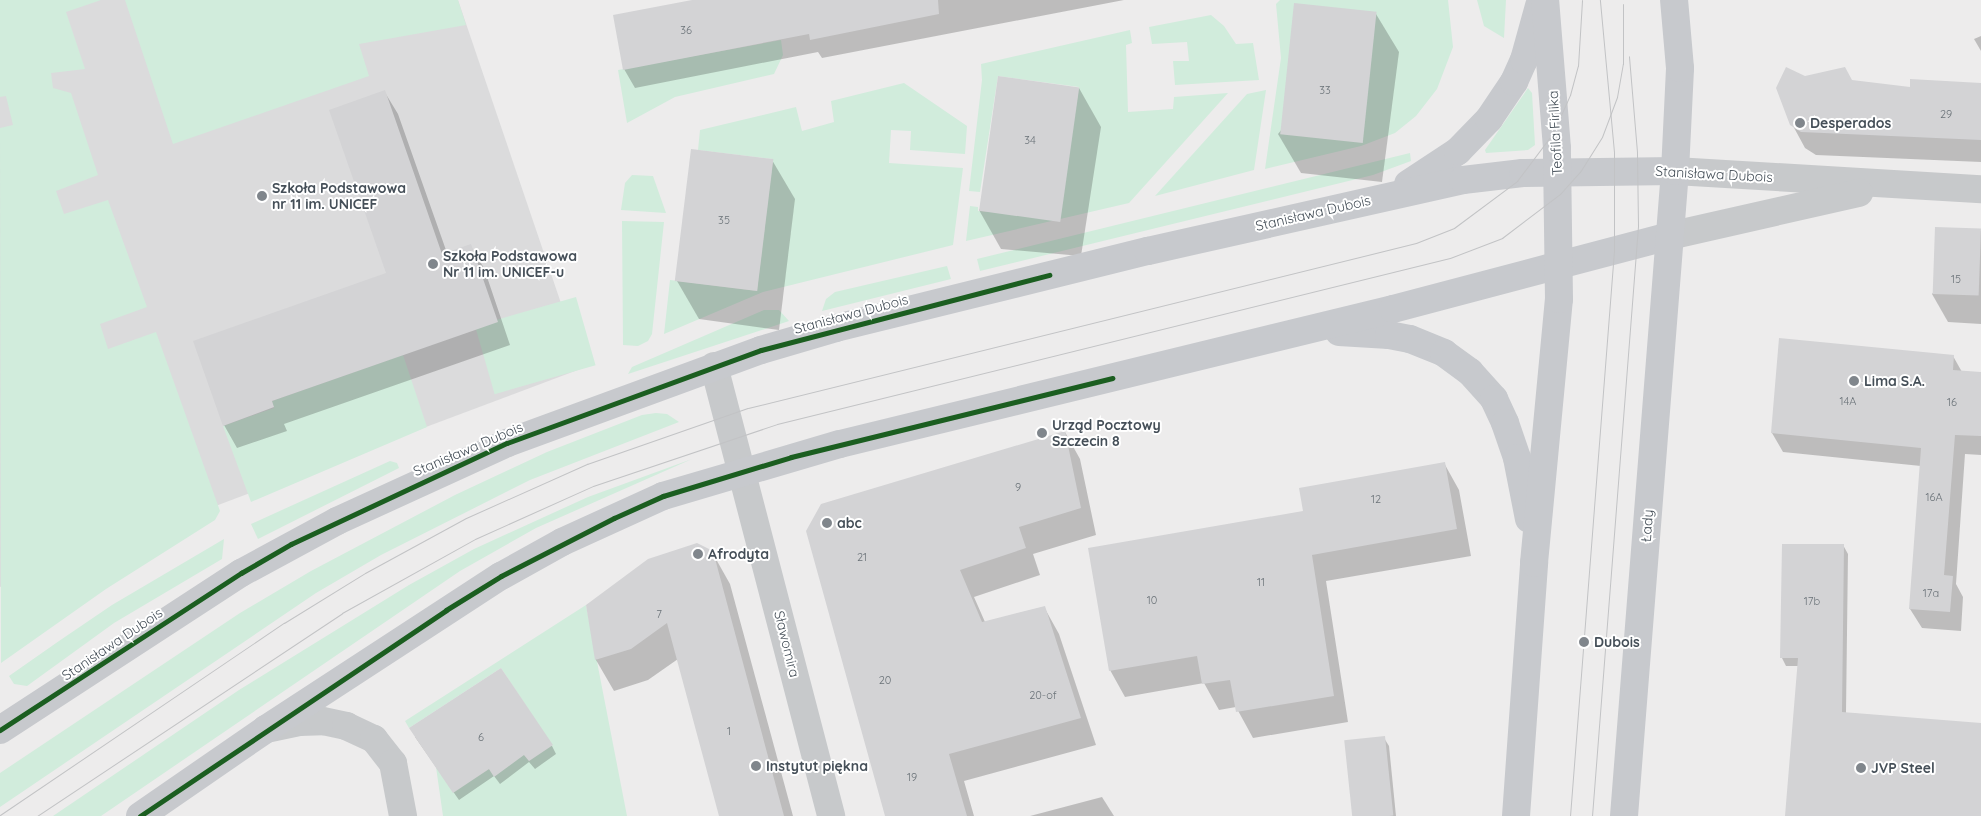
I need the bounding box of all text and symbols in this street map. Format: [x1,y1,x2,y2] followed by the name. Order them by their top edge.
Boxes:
[680,23,692,37] house number: 36
[1319,83,1331,97] house number: 33
[1544,90,1566,176] street label: Teofila Firlika
[1940,107,1952,121] house number: 29
[1810,115,1891,131] place label: Desperados
[1794,117,1806,129] marker: Desperados
[1024,133,1036,147] house number: 34
[1655,163,1773,185] street label: Stanisława Dubois
[272,180,406,212] place label: Szkoła Podstawowa nr 11 im. UNICEF
[256,190,268,202] marker: Szkoła Podstawowa nr 11 im. UNICEF
[1254,192,1372,234] street label: Stanisława Dubois
[718,213,730,227] house number: 35
[443,248,577,280] place label: Szkoła Podstawowa Nr 11 im. UNICEF-u
[427,258,439,270] marker: Szkoła Podstawowa Nr 11 im. UNICEF-u
[1951,272,1961,286] house number: 15
[792,291,910,337] street label: Stanisława Dubois
[1864,373,1925,389] place label: Lima S.A.
[1848,375,1860,387] marker: Lima S.A.
[1840,394,1856,408] house number: 14A
[1947,395,1957,409] house number: 16
[1052,417,1161,450] place label: Urząd Pocztowy Szczecin 8
[410,418,526,480] street label: Stanisława Dubois
[1036,427,1048,439] marker: Urząd Pocztowy Szczecin 8
[1015,480,1021,494] house number: 9
[1925,490,1943,504] house number: 16A
[1371,492,1381,506] house number: 12
[1637,509,1657,543] street label: Łady
[837,515,862,531] place label: abc
[821,517,833,529] marker: abc
[708,546,769,562] place label: Afrodyta
[692,548,704,560] marker: Afrodyta
[857,550,867,564] house number: 21
[1257,575,1265,589] house number: 11
[1923,586,1939,600] house number: 17a
[1147,593,1157,607] house number: 10
[1804,594,1820,608] house number: 17b
[58,604,166,684] street label: Stanisława Dubois
[656,607,662,621] house number: 7
[771,609,803,679] street label: Sławomira
[1594,634,1640,650] place label: Dubois
[1578,636,1590,648] marker: Dubois
[879,673,891,687] house number: 20
[1029,688,1057,702] house number: 20-of
[727,724,731,738] house number: 1
[478,730,484,744] house number: 6
[766,758,868,774] place label: Instytut piękna
[750,760,762,772] marker: Instytut piękna
[1871,760,1935,776] place label: JVP Steel
[1855,762,1867,774] marker: JVP Steel
[907,770,917,784] house number: 19

